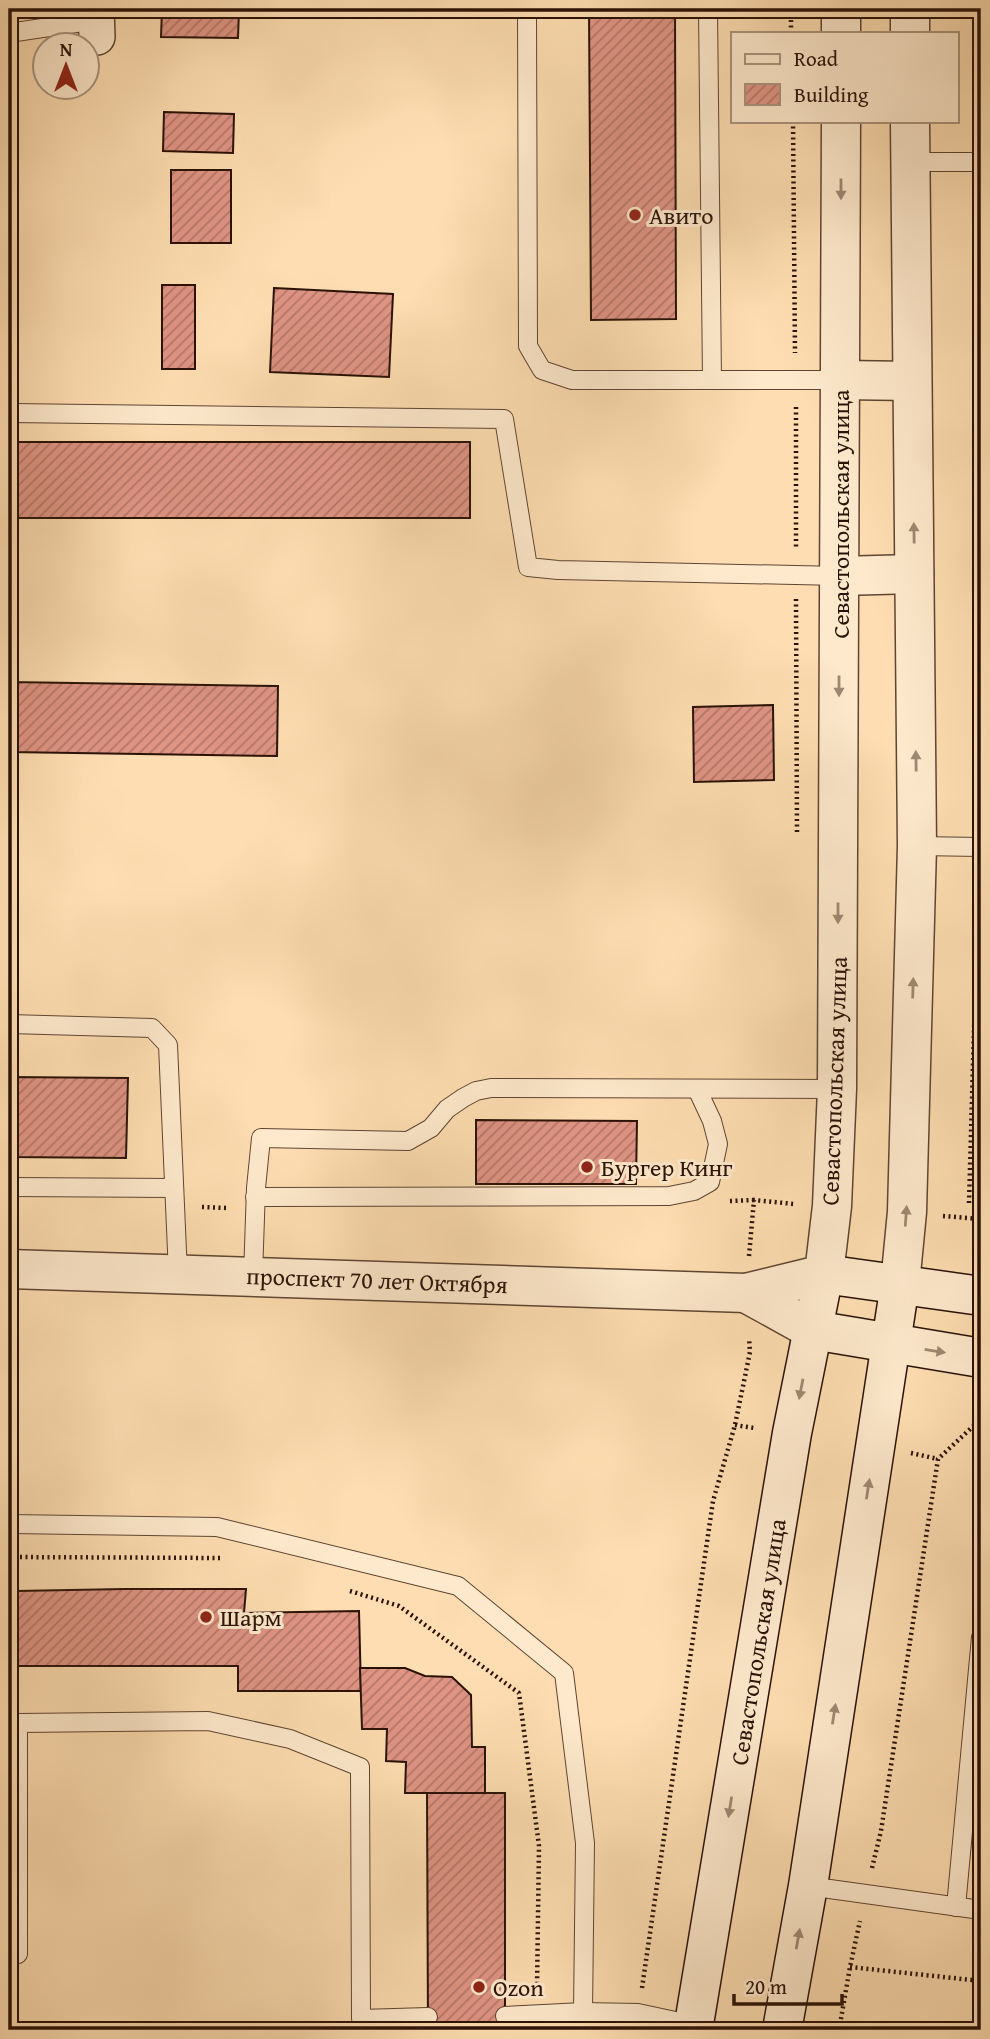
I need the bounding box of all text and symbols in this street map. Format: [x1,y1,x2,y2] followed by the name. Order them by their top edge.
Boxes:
[32,32,102,102] north arrow
[731,32,958,122] legend
[60,35,73,63] text: N
[794,43,839,74] text: Road
[794,79,869,110] text: Building
[836,178,847,200] one-way arrow
[649,198,713,233] place label: Авито
[627,207,643,223] marker: Авито
[823,389,858,639] street label: Севастопольская улица
[908,522,920,544] one-way arrow
[833,675,845,697] one-way arrow
[910,750,922,772] one-way arrow
[832,903,844,925] one-way arrow
[812,955,856,1206] street label: Севастопольская улица
[907,977,919,999] one-way arrow
[601,1150,733,1185] place label: Бургер Кинг
[579,1159,595,1175] marker: Бургер Кинг
[901,1205,912,1227] one-way arrow
[246,1258,508,1302] street label: проспект 70 лет Октября
[925,1346,947,1357] one-way arrow
[796,1378,807,1400] one-way arrow
[863,1478,874,1500] one-way arrow
[721,1516,795,1768] street label: Севастопольская улица
[220,1600,282,1635] place label: Шарм
[198,1609,214,1625] marker: Шарм
[829,1703,840,1725] one-way arrow
[724,1796,735,1818] one-way arrow
[793,1928,804,1950] one-way arrow
[734,1962,843,2006] scale bar
[493,1970,544,2005] place label: Ozon
[745,1971,787,2002] text: 20 m
[471,1979,487,1995] marker: Ozon

